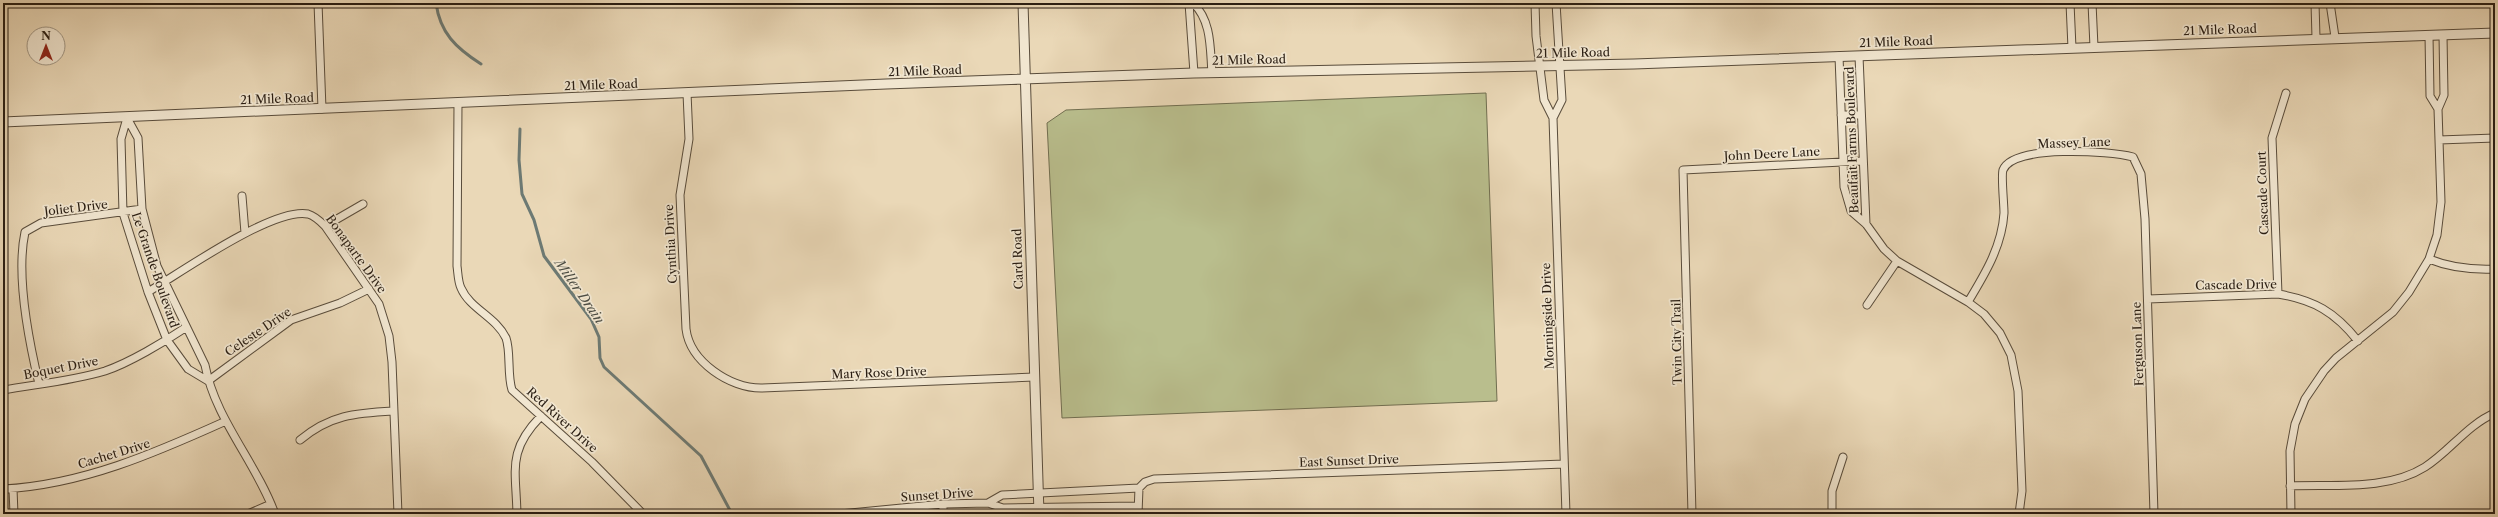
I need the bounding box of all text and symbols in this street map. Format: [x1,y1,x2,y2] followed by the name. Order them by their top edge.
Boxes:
[2183,21,2258,38] street label: 21 Mile Road
[26,26,66,66] north arrow
[41,29,51,43] text: N
[1859,33,1934,50] street label: 21 Mile Road
[1536,44,1611,61] street label: 21 Mile Road
[1212,51,1287,68] street label: 21 Mile Road
[888,62,963,79] street label: 21 Mile Road
[1841,66,1862,214] street label: Beaufait Farms Boulevard
[564,76,639,93] street label: 21 Mile Road
[240,90,315,107] street label: 21 Mile Road
[2037,134,2111,151] street label: Massey Lane
[1722,143,1821,164] street label: John Deere Lane
[2254,150,2271,235] street label: Cascade Court
[41,196,109,219] street label: Joliet Drive
[661,204,680,284] street label: Cynthia Drive
[129,210,183,330] street label: Le Grande Boulevard
[323,211,390,296] street label: Bonaparte Drive
[1009,228,1026,290] street label: Card Road
[551,254,608,327] water label: Miller Drain
[1538,262,1557,370] street label: Morningside Drive
[2195,276,2277,293] street label: Cascade Drive
[1668,298,1685,385] street label: Twin City Trail
[2129,301,2146,386] street label: Ferguson Lane
[222,304,294,359] street label: Celeste Drive
[22,353,100,382] street label: Boquet Drive
[831,363,927,382] street label: Mary Rose Drive
[524,384,601,456] street label: Red River Drive
[76,435,152,472] street label: Cachet Drive
[1299,451,1399,470] street label: East Sunset Drive
[900,484,974,505] street label: Sunset Drive

